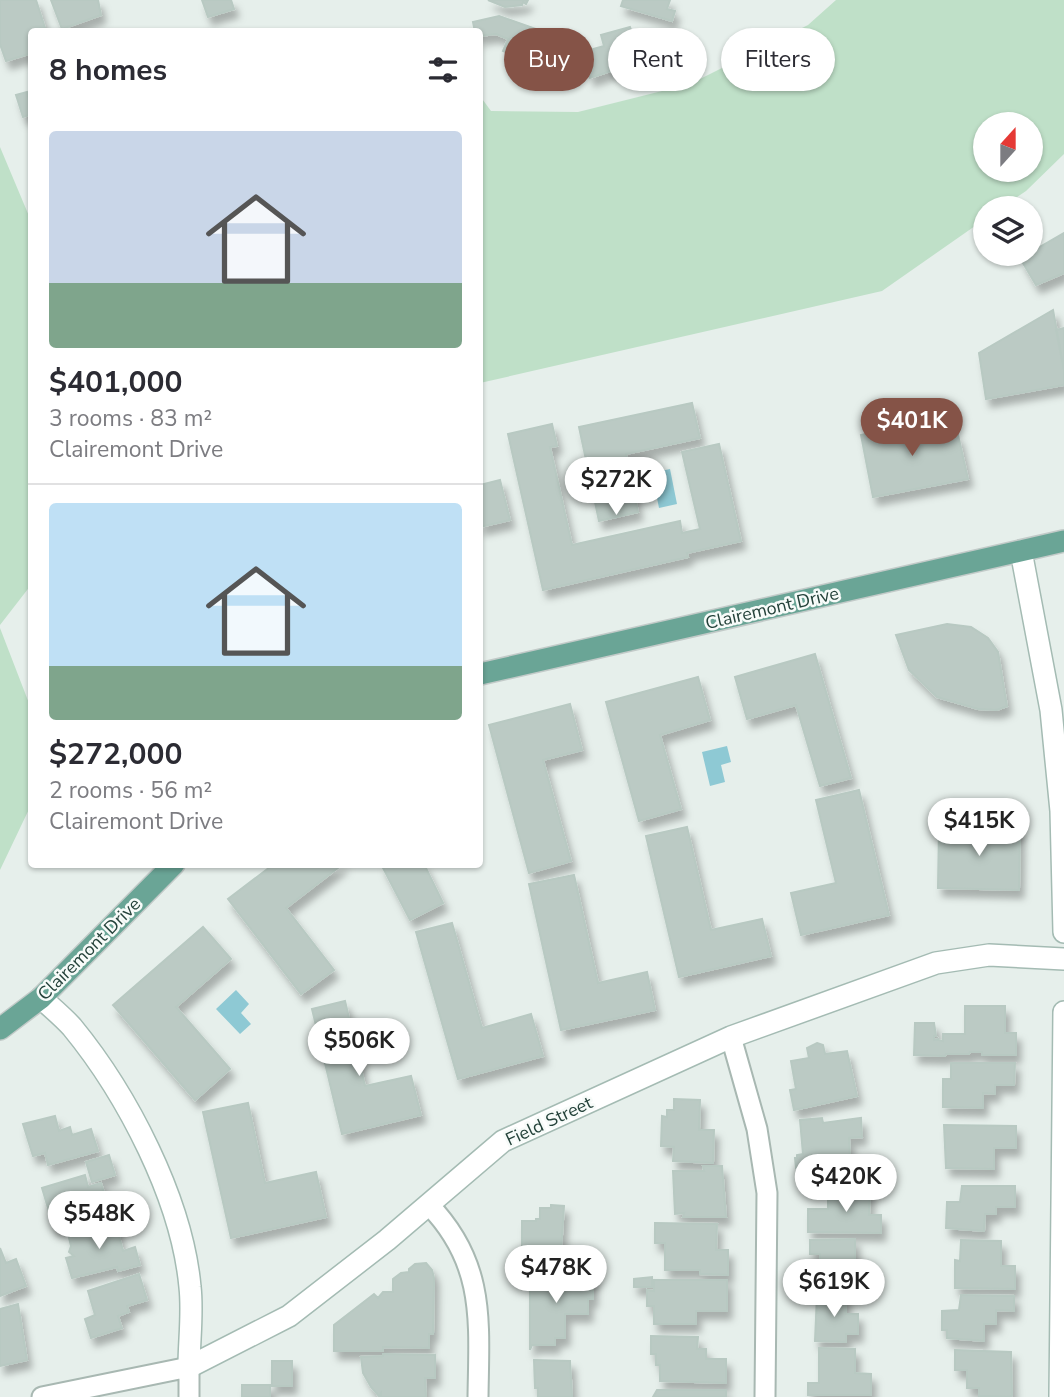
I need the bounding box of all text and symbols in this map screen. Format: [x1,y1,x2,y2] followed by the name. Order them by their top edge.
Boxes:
[504,28,594,91] chip: Buy
[608,28,707,91] chip: Rent
[721,28,835,91] chip: Filters
[49,50,167,91] text: 8 homes
[424,51,462,89] icon: filters
[973,112,1043,182] north arrow
[973,112,1043,266] map controls
[193,176,319,302] icon: home
[973,196,1043,266] button: layers
[49,362,182,403] text: $401,000
[863,398,961,458] pin: $401K
[49,403,212,434] text: 3 rooms · 83 m²
[877,405,947,436] text: $401K
[49,434,223,465] text: Clairemont Drive
[567,458,665,517] pin: $272K
[581,464,651,495] text: $272K
[193,548,319,674] icon: home
[703,581,841,635] street label: Clairemont Drive
[49,734,182,775] text: $272,000
[49,775,212,806] text: 2 rooms · 56 m²
[930,798,1028,858] pin: $415K
[944,805,1014,836] text: $415K
[49,806,223,837] text: Clairemont Drive
[32,892,146,1006] street label: Clairemont Drive
[310,1018,408,1078] pin: $506K
[324,1025,394,1056] text: $506K
[502,1090,597,1152] street label: Field Street
[797,1154,895,1214] pin: $420K
[811,1161,881,1192] text: $420K
[50,1192,148,1251] pin: $548K
[64,1198,134,1229] text: $548K
[507,1246,605,1305] pin: $478K
[521,1252,591,1283] text: $478K
[785,1260,883,1319] pin: $619K
[799,1266,869,1297] text: $619K

